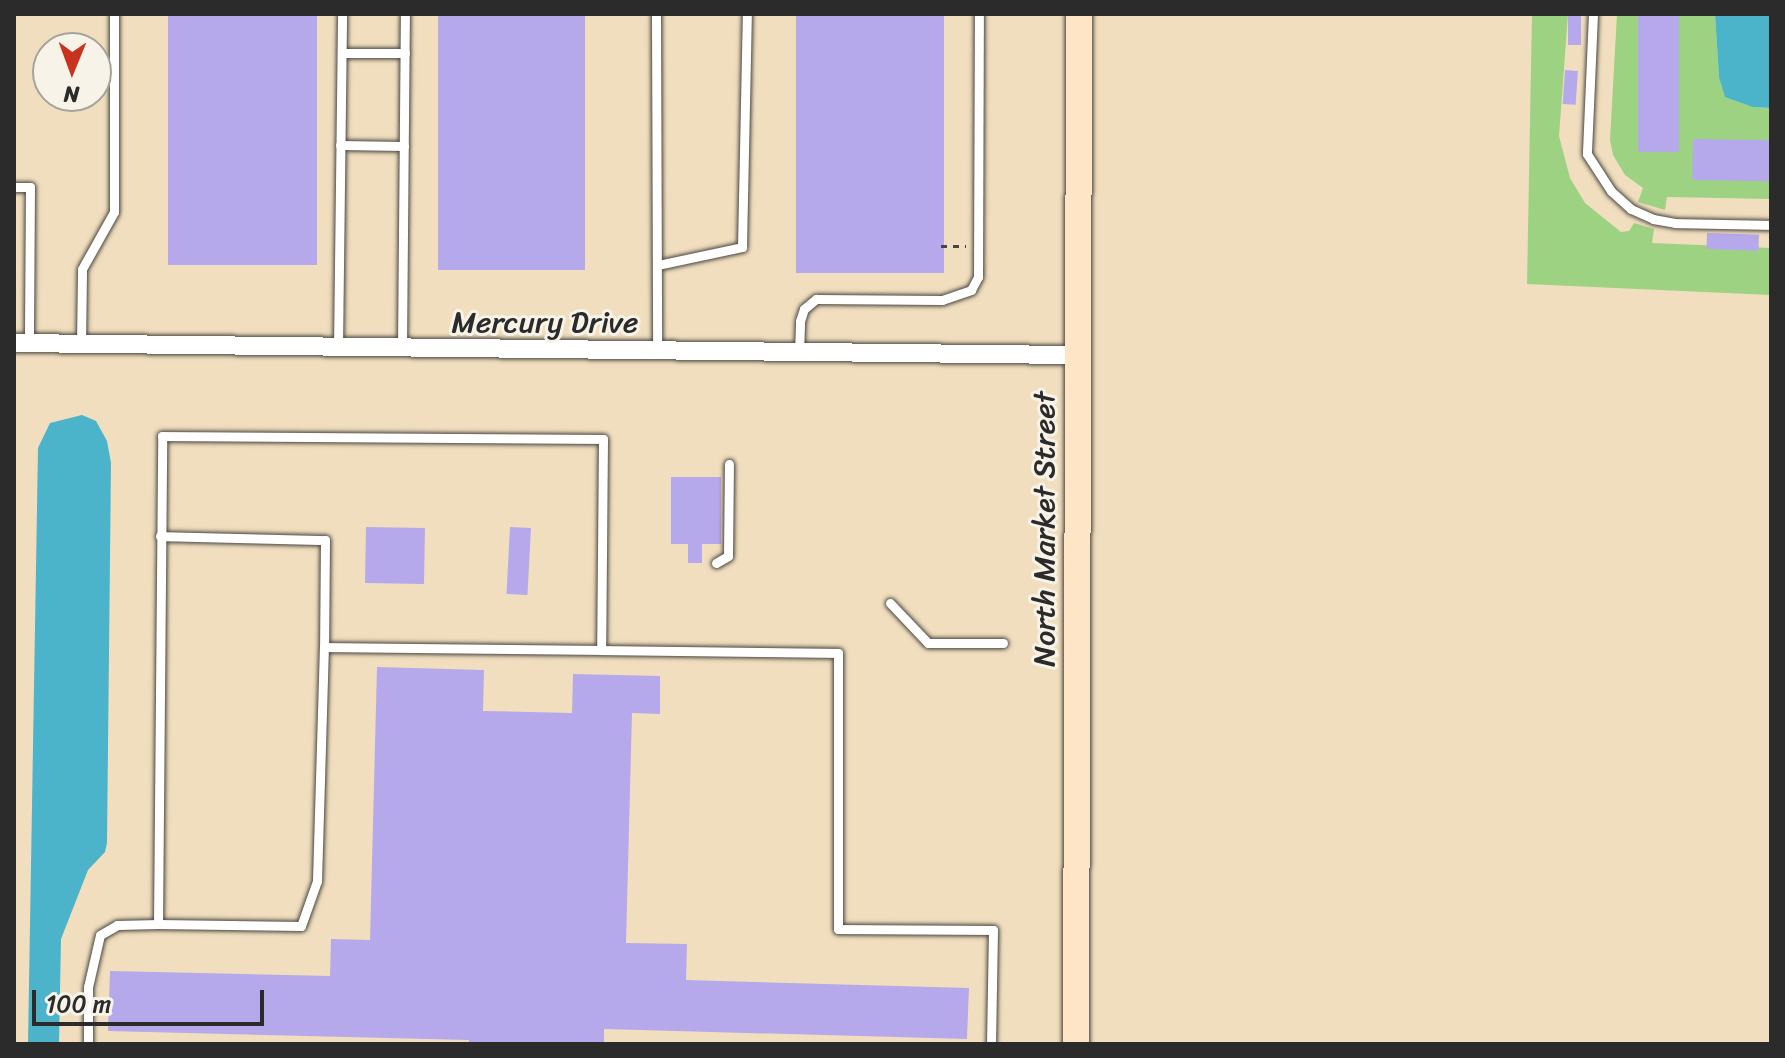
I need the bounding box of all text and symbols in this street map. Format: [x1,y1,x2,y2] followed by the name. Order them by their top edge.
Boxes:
[32,32,112,112] north arrow
[64,75,80,114] text: N
[452,304,638,340] street label: Mercury Drive
[1026,391,1062,667] street label: North Market Street
[36,974,268,1024] scale bar
[46,983,111,1025] text: 100 m

